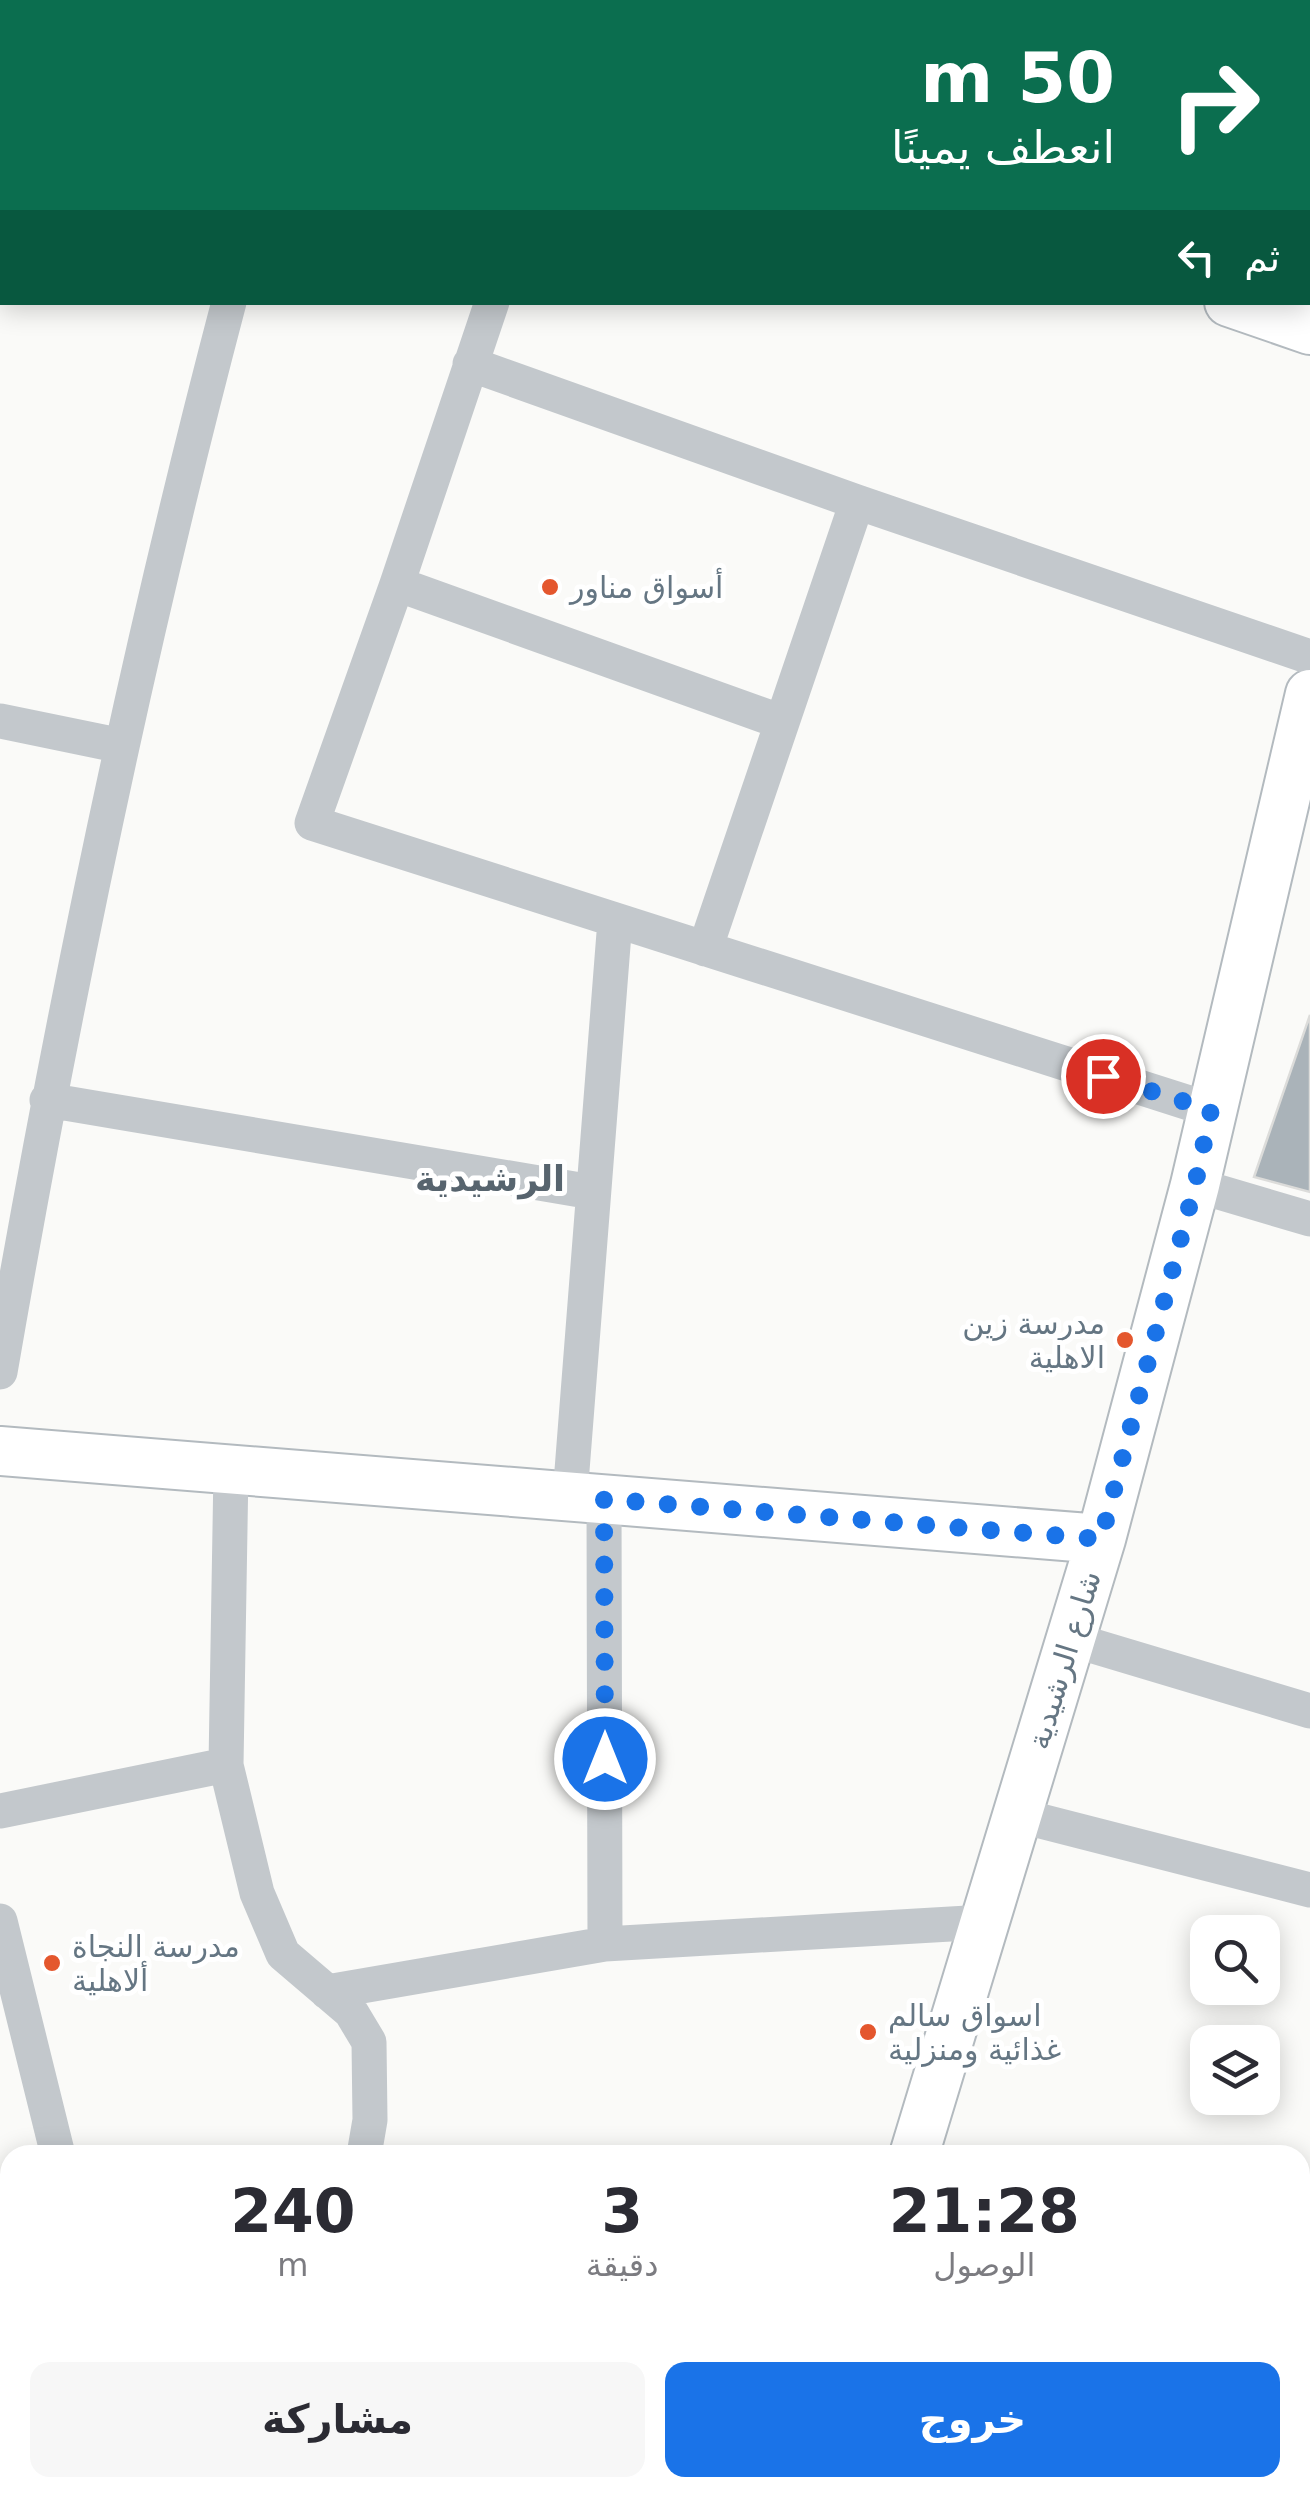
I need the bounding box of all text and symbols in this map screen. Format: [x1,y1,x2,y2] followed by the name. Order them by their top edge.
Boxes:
[920,37,1115,119] text: 50 m
[1150,40,1280,170] icon: right
[891,121,1115,174] text: انعطف يمينًا
[1169,230,1224,285] icon: left
[1244,236,1280,280] text: ثم
[568,567,723,606] place label: أسواق مناور
[539,576,561,598] marker: أسواق مناور
[1061,1034,1146,1119] pin
[1076,1049,1131,1104] icon: arrive
[415,1159,565,1200] district label: الرشيدية
[962,1306,1105,1375] place label: مدرسة زين الاهلية
[1114,1329,1136,1351] marker: مدرسة زين الاهلية
[1020,1567,1108,1753] street label: شارع الرشيدية
[553,1707,657,1811] position arrow
[1190,1915,1280,2115] map controls
[1190,1915,1280,2005] button: search
[72,1929,240,1998] place label: مدرسة النجاة ألاهلية
[41,1952,63,1974] marker: مدرسة النجاة ألاهلية
[888,1998,1061,2068] place label: اسواق سالم غذائية ومنزلية
[857,2021,879,2043] marker: اسواق سالم غذائية ومنزلية
[1190,2025,1280,2115] button: layers
[230,2176,356,2246] text: 240
[601,2176,643,2246] text: 3
[889,2176,1080,2246] text: 21:28
[277,2246,309,2284] text: m
[586,2246,658,2284] text: دقيقة
[933,2246,1035,2284] text: الوصول
[30,2362,645,2477] button: مشاركة
[665,2362,1280,2477] button: خروج

